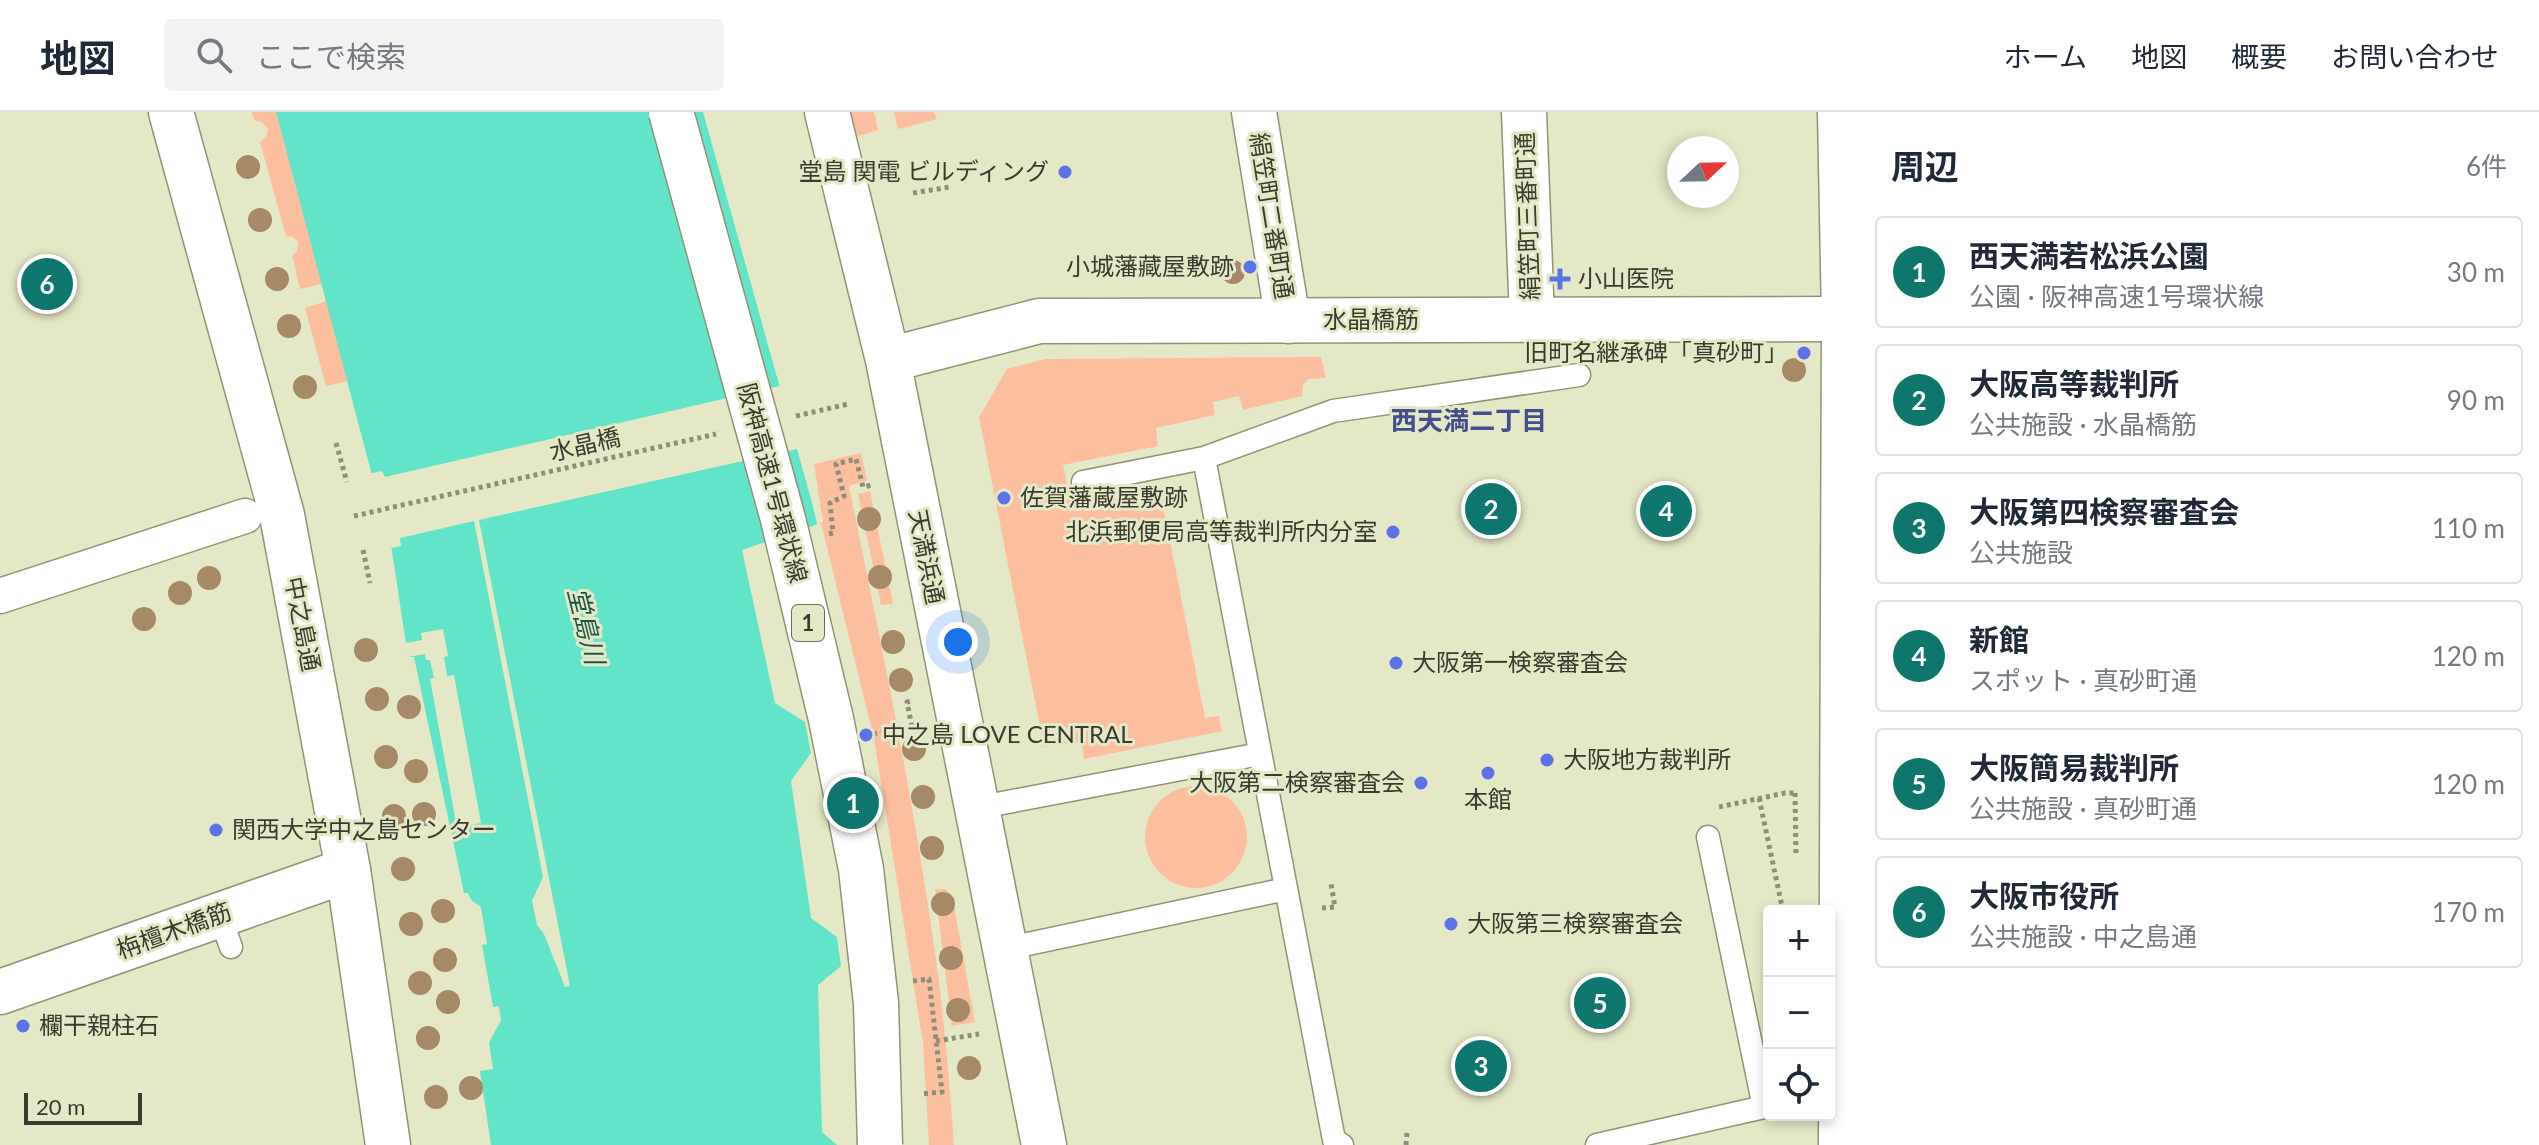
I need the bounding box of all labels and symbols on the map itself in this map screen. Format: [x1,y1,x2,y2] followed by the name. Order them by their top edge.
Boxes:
[1245,131,1300,301] street label: 絹笠町二番町通
[1509,132,1544,301] street label: 絹笠町三番町通
[1667,136,1739,208] north arrow
[798,156,1049,185] place label: 堂島 関電 ビルディング
[1056,163,1074,181] marker: 堂島 関電 ビルディング
[1066,251,1234,280] place label: 小城藩藏屋敷跡
[21,254,73,314] pin: 6
[1241,258,1259,276] marker: 小城藩藏屋敷跡
[1578,263,1674,292] place label: 小山医院
[1549,268,1571,290] marker: 小山医院
[1323,304,1419,333] street label: 水晶橋筋
[1524,337,1788,366] place label: 旧町名継承碑「真砂町」
[1795,344,1813,362] marker: 旧町名継承碑「真砂町」
[733,379,814,586] street label: 阪神高速1号環状線
[1391,404,1547,436] district label: 西天満二丁目
[546,421,623,466] street label: 水晶橋
[1465,479,1517,539] pin: 2
[1640,481,1692,541] pin: 4
[1020,482,1188,511] place label: 佐賀藩蔵屋敷跡
[995,489,1013,507] marker: 佐賀藩蔵屋敷跡
[904,507,951,607] street label: 天満浜通
[1065,516,1377,545] place label: 北浜郵便局高等裁判所内分室
[1384,523,1402,541] marker: 北浜郵便局高等裁判所内分室
[280,574,327,674] street label: 中之島通
[562,584,613,670] water label: 堂島川
[792,605,824,641] road number: 1
[938,622,978,662] your location
[1412,647,1628,676] place label: 大阪第一検察審査会
[1387,654,1405,672] marker: 大阪第一検察審査会
[882,719,1133,748] place label: 中之島 LOVE CENTRAL
[857,726,875,744] marker: 中之島 LOVE CENTRAL
[1563,744,1731,773] place label: 大阪地方裁判所
[1538,751,1556,769] marker: 大阪地方裁判所
[1479,764,1497,782] marker: 本館
[1189,767,1405,796] place label: 大阪第二検察審査会
[827,773,879,833] pin: 1
[1412,774,1430,792] marker: 大阪第二検察審査会
[1464,784,1512,813] place label: 本館
[232,814,496,843] place label: 関西大学中之島センター
[207,821,225,839] marker: 関西大学中之島センター
[112,895,235,964] street label: 栴檀木橋筋
[1467,908,1683,937] place label: 大阪第三検察審査会
[1442,915,1460,933] marker: 大阪第三検察審査会
[1574,973,1626,1033] pin: 5
[39,1010,159,1039] place label: 欄干親柱石
[14,1017,32,1035] marker: 欄干親柱石
[1455,1036,1507,1096] pin: 3
[24,1089,142,1125] scale bar

